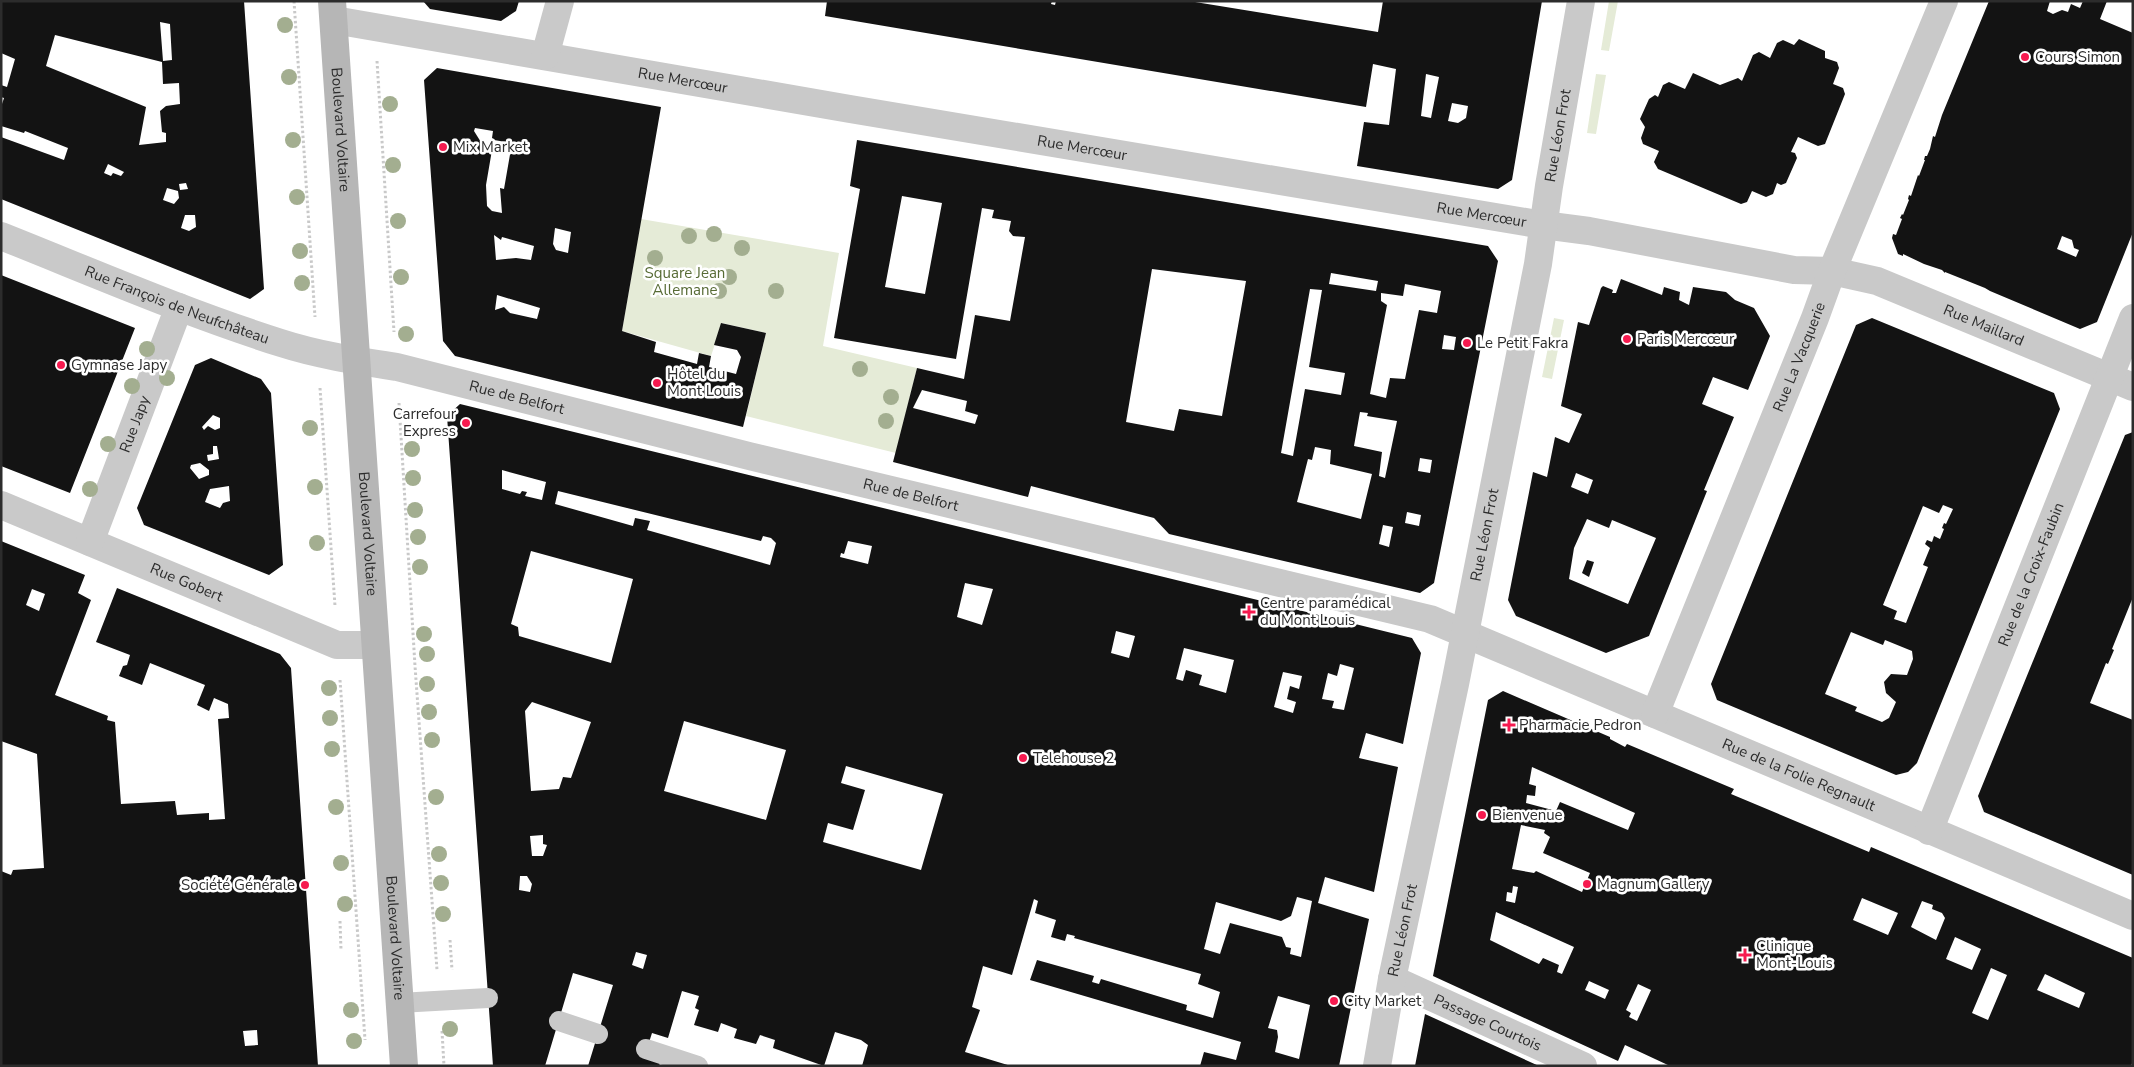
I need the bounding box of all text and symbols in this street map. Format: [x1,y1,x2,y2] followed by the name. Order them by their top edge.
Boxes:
[2035,47,2120,67] place label: Cours Simon
[2019,51,2031,63] marker: Cours Simon
[636,63,730,98] street label: Rue Mercœur
[327,67,355,193] street label: Boulevard Voltaire
[1540,87,1576,184] street label: Rue Léon Frot
[1036,131,1129,165] street label: Rue Mercœur
[453,137,528,157] place label: Mix Market
[437,141,449,153] marker: Mix Market
[1435,197,1529,232] street label: Rue Mercœur
[82,261,272,349] street label: Rue François de Neufchâteau
[645,263,725,300] park label: Square Jean Allemane
[1768,299,1830,415] street label: Rue La Vacquerie
[1940,300,2027,351] street label: Rue Maillard
[1637,329,1735,349] place label: Paris Mercœur
[1477,333,1569,353] place label: Le Petit Fakra
[1621,333,1633,345] marker: Paris Mercœur
[1461,337,1473,349] marker: Le Petit Fakra
[71,355,167,375] place label: Gymnase Japy
[55,359,67,371] marker: Gymnase Japy
[667,364,741,401] place label: Hôtel du Mont Louis
[467,376,567,419] street label: Rue de Belfort
[651,377,663,389] marker: Hôtel du Mont Louis
[115,393,155,456] street label: Rue Japy
[393,404,457,441] place label: Carrefour Express
[460,417,472,429] marker: Carrefour Express
[354,471,382,597] street label: Boulevard Voltaire
[861,474,961,516] street label: Rue de Belfort
[1466,486,1504,583] street label: Rue Léon Frot
[1993,500,2069,649] street label: Rue de la Croix-Faubin
[147,558,227,607] street label: Rue Gobert
[1260,593,1391,630] place label: Centre paramédical du Mont Louis
[1242,605,1256,619] marker: Centre paramédical du Mont Louis
[1519,715,1641,735] place label: Pharmacie Pedron
[1503,719,1515,731] marker: Pharmacie Pedron
[1719,734,1879,816] street label: Rue de la Folie Regnault
[1033,748,1115,768] place label: Telehouse 2
[1017,752,1029,764] marker: Telehouse 2
[1492,805,1563,825] place label: Bienvenue
[1476,809,1488,821] marker: Bienvenue
[1597,874,1710,894] place label: Magnum Gallery
[181,875,295,895] place label: Société Générale
[381,875,410,1001] street label: Boulevard Voltaire
[1581,878,1593,890] marker: Magnum Gallery
[299,879,311,891] marker: Société Générale
[1383,882,1422,978] street label: Rue Léon Frot
[1756,936,1833,973] place label: Clinique Mont-Louis
[1738,948,1752,962] marker: Clinique Mont-Louis
[1430,989,1545,1056] street label: Passage Courtois
[1344,991,1422,1011] place label: City Market
[1328,995,1340,1007] marker: City Market

